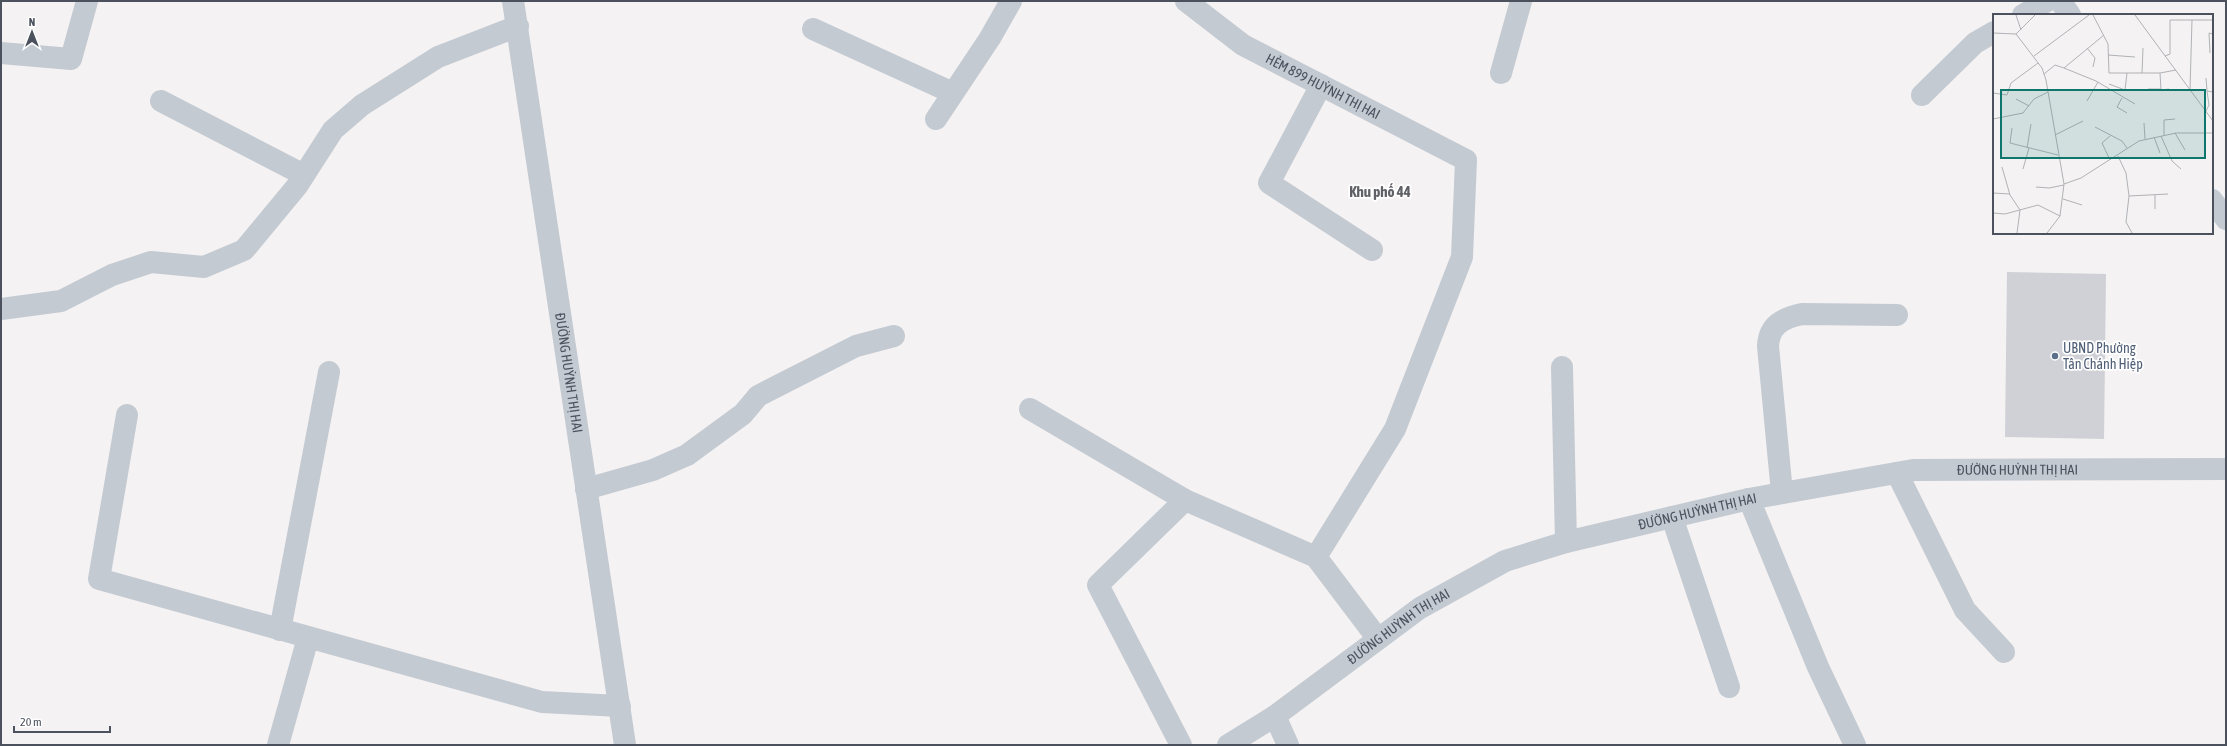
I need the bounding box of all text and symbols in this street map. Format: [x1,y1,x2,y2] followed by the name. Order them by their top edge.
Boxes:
[12,12,52,52] north arrow
[1993,14,2213,234] inset map
[29,16,35,28] text: N
[1263,50,1383,122] street label: HẺM 899 HUỲNH THỊ HAI
[1349,183,1411,200] district label: Khu phố 44
[552,312,586,434] street label: ĐƯỜNG HUỲNH THỊ HAI
[2063,340,2143,372] place label: UBND Phường Tân Chánh Hiệp
[2050,351,2060,361] marker: UBND Phường Tân Chánh Hiệp
[1957,461,2078,478] street label: ĐƯỜNG HUỲNH THỊ HAI
[1637,490,1758,533] street label: ĐƯỜNG HUỲNH THỊ HAI
[1344,585,1452,667] street label: ĐƯỜNG HUỲNH THỊ HAI
[14,708,110,734] scale bar
[20,715,42,729] text: 20 m

